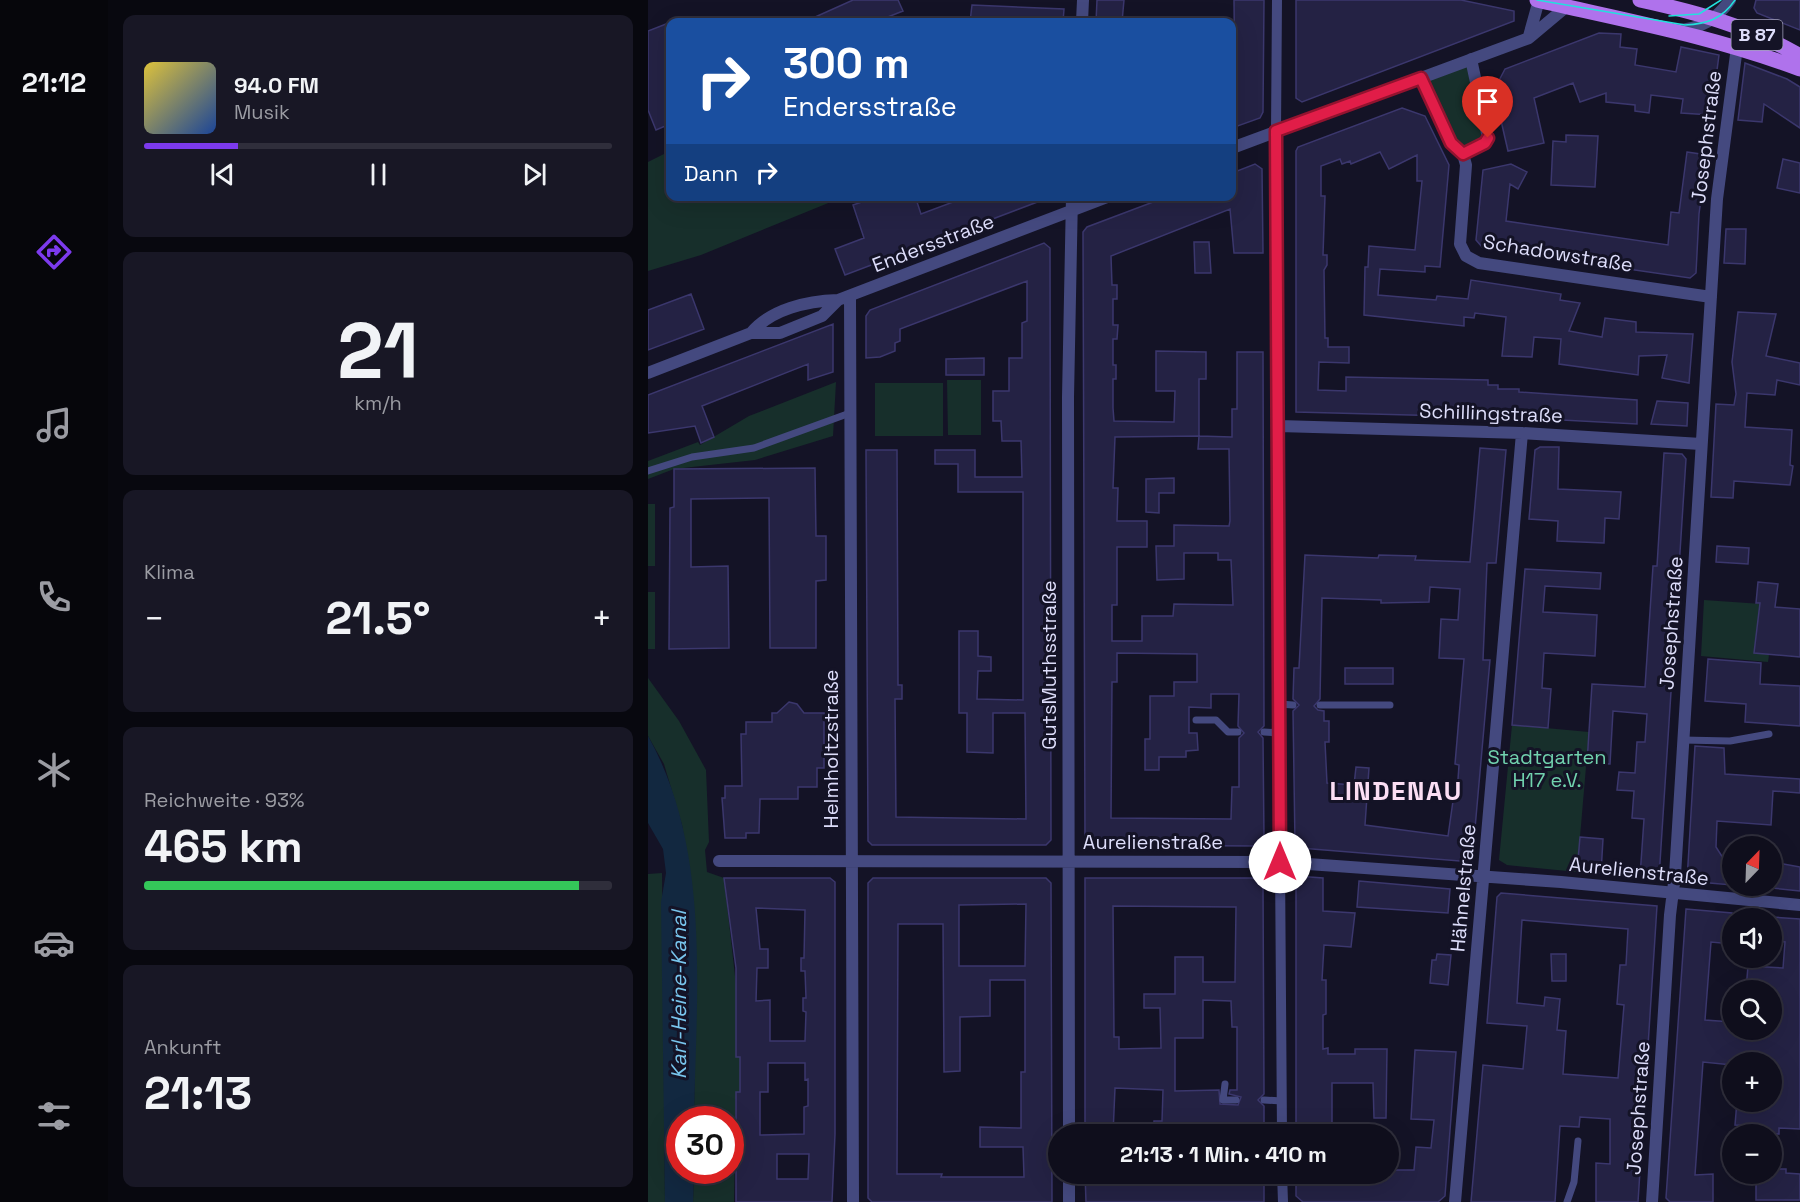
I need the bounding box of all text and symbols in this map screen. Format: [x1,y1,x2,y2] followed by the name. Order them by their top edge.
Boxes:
[1732,20,1782,50] road number: B 87
[783,37,910,90] text: 300 m
[684,42,762,120] icon: right
[22,65,86,100] text: 21:12
[1685,69,1727,205] street label: Josephstraße
[234,71,319,99] text: 94.0 FM
[1462,76,1513,138] pin
[1471,85,1504,118] icon: arrive
[783,89,957,124] text: Endersstraße
[234,99,290,125] text: Musik
[750,156,783,189] icon: right
[206,158,239,191] icon: previous
[362,158,395,191] icon: pause
[518,158,551,191] icon: next
[684,159,738,187] text: Dann
[868,208,998,278] street label: Endersstraße
[1481,228,1635,278] street label: Schadowstraße
[33,231,75,273] icon: directions
[337,301,419,401] text: 21
[354,390,402,416] text: km/h
[1419,397,1563,429] street label: Schillingstraße
[33,404,75,446] icon: music
[1653,555,1689,691] street label: Josephstraße
[144,559,195,585] text: Klima
[33,576,75,618] icon: phone
[1036,580,1062,750] street label: GutsMuthsstraße
[325,590,431,647] text: 21.5°
[144,598,164,640] text: −
[592,598,612,640] text: +
[818,670,844,828] street label: Helmholtzstraße
[1487,744,1607,793] park label: Stadtgarten H17 e.V.
[33,749,75,791] icon: climate
[1329,774,1463,808] district label: LINDENAU
[144,787,305,813] text: Reichweite · 93%
[144,818,303,875] text: 465 km
[1444,823,1482,953] street label: Hähnelstraße
[1083,829,1223,855] street label: Aurelienstraße
[1248,830,1312,894] position arrow
[1722,836,1782,896] north arrow
[1722,836,1782,1184] map controls
[1568,851,1710,891] street label: Aurelienstraße
[665,908,692,1079] water label: Karl-Heine-Kanal
[1722,908,1782,968] button: sound
[33,922,75,964] icon: car
[1722,980,1782,1040] button: search
[144,1034,222,1060] text: Ankunft
[1620,1040,1656,1176] street label: Josephstraße
[1722,1052,1782,1112] button: +
[144,1065,252,1122] text: 21:13
[33,1095,75,1137] icon: filters
[666,1106,744,1184] speed limit sign: 30
[1722,1124,1782,1184] button: −
[1120,1140,1327,1168] text: 21:13 · 1 Min. · 410 m

